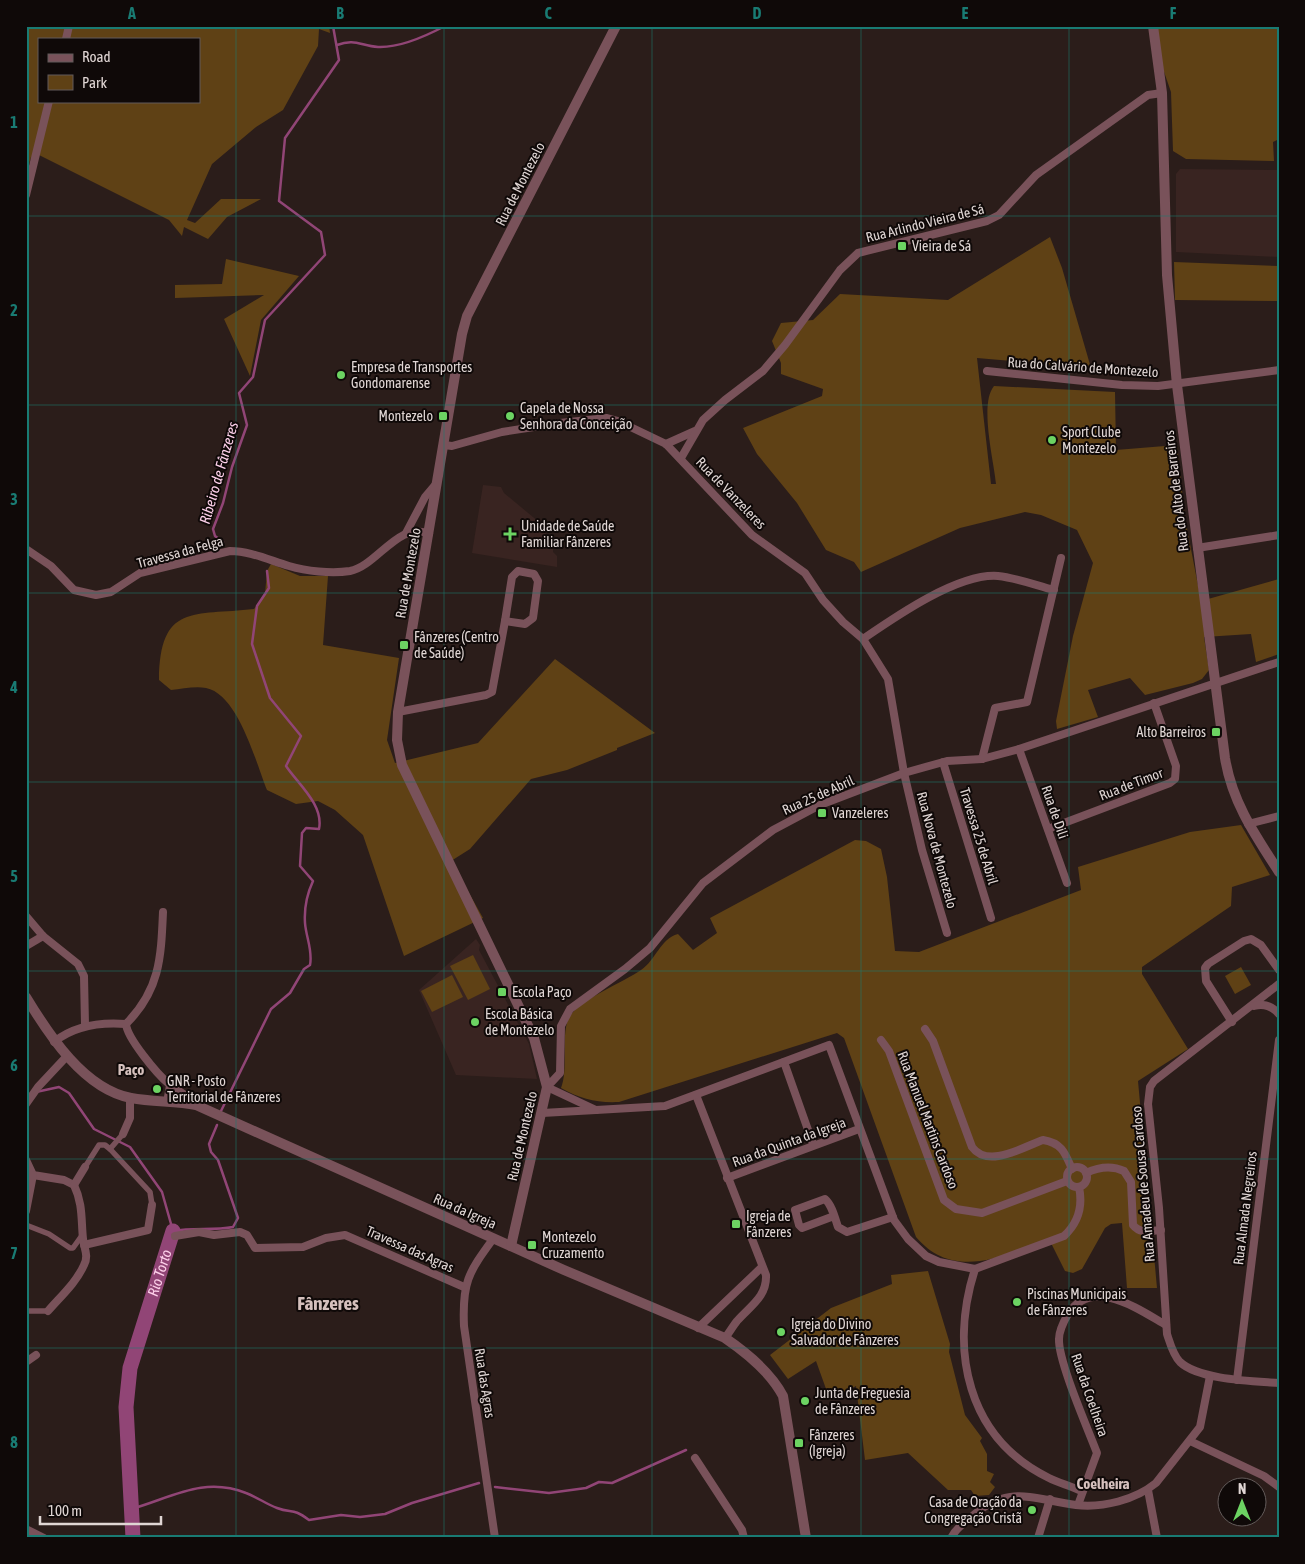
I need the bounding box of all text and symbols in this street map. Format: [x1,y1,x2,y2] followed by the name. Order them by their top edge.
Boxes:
[127,4,136,22] text: A
[336,4,344,22] text: B
[544,4,552,22] text: C
[753,4,762,22] text: D
[962,4,969,22] text: E
[1170,4,1177,22] text: F
[38,38,200,102] legend
[82,48,111,65] text: Road
[82,74,107,91] text: Park
[10,113,18,131] text: 1
[492,140,548,228] street label: Rua de Montezelo
[864,200,986,246] street label: Rua Arlindo Vieira de Sá
[912,238,971,254] place label: Vieira de Sá
[896,240,908,252] marker: Vieira de Sá
[10,301,18,319] text: 2
[1007,354,1159,380] street label: Rua do Calvário de Montezelo
[351,359,472,391] place label: Empresa de Transportes Gondomarense
[335,369,347,381] marker: Empresa de Transportes Gondomarense
[520,400,632,432] place label: Capela de Nossa Senhora da Conceição
[379,408,433,424] place label: Montezelo
[437,410,449,422] marker: Montezelo
[504,410,516,422] marker: Capela de Nossa Senhora da Conceição
[196,420,241,526] water label: Ribeiro de Fânzeres
[1062,424,1121,456] place label: Sport Clube Montezelo
[1161,430,1191,552] street label: Rua do Alto de Barreiros
[1046,434,1058,446] marker: Sport Clube Montezelo
[693,454,769,532] street label: Rua de Vanzeleres
[10,490,18,508] text: 3
[521,518,614,550] place label: Unidade de Saúde Familiar Fânzeres
[392,527,424,619] street label: Rua de Montezelo
[503,527,517,541] marker: Unidade de Saúde Familiar Fânzeres
[135,533,225,571] street label: Travessa da Felga
[414,629,499,661] place label: Fânzeres (Centro de Saúde)
[398,639,410,651] marker: Fânzeres (Centro de Saúde)
[9,678,18,696] text: 4
[1136,724,1206,740] place label: Alto Barreiros
[1210,726,1222,738] marker: Alto Barreiros
[1097,764,1166,803] street label: Rua de Timor
[780,772,857,818] street label: Rua 25 de Abril
[1038,783,1072,841] street label: Rua de Dili
[957,786,1001,887] street label: Travessa 25 de Abril
[914,790,960,910] street label: Rua Nova de Montezelo
[832,805,888,821] place label: Vanzeleres
[816,807,828,819] marker: Vanzeleres
[10,867,18,885] text: 5
[512,984,572,1000] place label: Escola Paço
[496,986,508,998] marker: Escola Paço
[485,1006,554,1038] place label: Escola Básica de Montezelo
[469,1016,481,1028] marker: Escola Básica de Montezelo
[894,1049,962,1191] street label: Rua Manuel Martins Cardoso
[10,1056,18,1074] text: 6
[118,1061,144,1078] district label: Paço
[167,1073,280,1105] place label: GNR - Posto Territorial de Fânzeres
[151,1083,163,1095] marker: GNR - Posto Territorial de Fânzeres
[504,1090,540,1182] street label: Rua de Montezelo
[1128,1105,1158,1263] street label: Rua Amadeu de Sousa Cardoso
[730,1114,848,1170] street label: Rua da Quinta da Igreja
[1230,1150,1260,1266] street label: Rua Almada Negreiros
[431,1190,499,1232] street label: Rua da Igreja
[746,1208,791,1240] place label: Igreja de Fânzeres
[730,1218,742,1230] marker: Igreja de Fânzeres
[364,1223,456,1275] street label: Travessa das Agras
[542,1229,604,1261] place label: Montezelo Cruzamento
[526,1239,538,1251] marker: Montezelo Cruzamento
[10,1244,18,1262] text: 7
[144,1247,175,1298] water label: Rio Torto
[1027,1286,1126,1318] place label: Piscinas Municipais de Fânzeres
[297,1292,359,1314] district label: Fânzeres
[1011,1296,1023,1308] marker: Piscinas Municipais de Fânzeres
[791,1316,899,1348] place label: Igreja do Divino Salvador de Fânzeres
[775,1326,787,1338] marker: Igreja do Divino Salvador de Fânzeres
[472,1347,498,1419] street label: Rua das Agras
[1068,1351,1112,1439] street label: Rua da Coelheira
[815,1385,910,1417] place label: Junta de Freguesia de Fânzeres
[799,1395,811,1407] marker: Junta de Freguesia de Fânzeres
[809,1427,854,1459] place label: Fânzeres (Igreja)
[10,1433,18,1451] text: 8
[793,1437,805,1449] marker: Fânzeres (Igreja)
[1076,1475,1130,1492] district label: Coelheira
[1218,1476,1268,1526] north arrow
[1238,1481,1246,1497] text: N
[40,1494,161,1526] scale bar
[924,1494,1022,1526] place label: Casa de Oração da Congregação Cristã
[48,1502,82,1519] text: 100 m
[1026,1504,1038,1516] marker: Casa de Oração da Congregação Cristã

